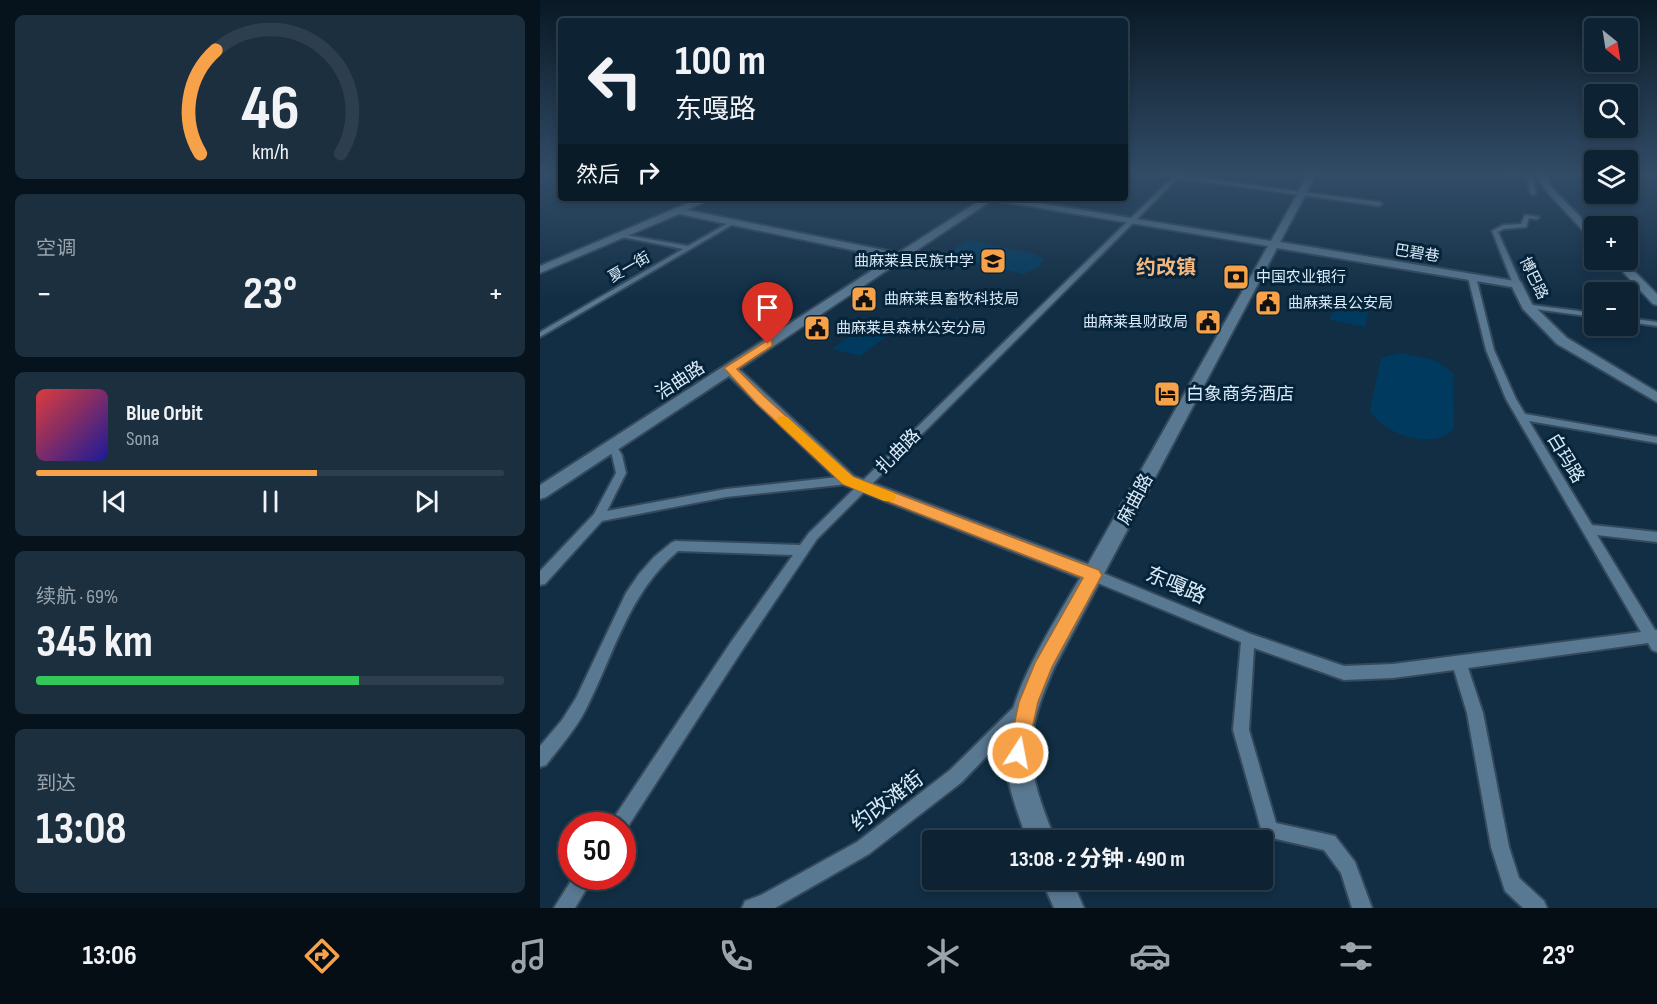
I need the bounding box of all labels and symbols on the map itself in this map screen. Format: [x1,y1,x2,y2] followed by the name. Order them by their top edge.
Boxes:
[1584,18,1638,72] north arrow
[1393,241,1441,266] street label: 巴碧巷
[978,246,1008,276] school or university icon: 曲麻莱县民族中学
[605,248,653,287] street label: 夏一街
[854,252,974,271] place label: 曲麻莱县民族中学
[1515,254,1552,303] street label: 博巴路
[1136,256,1196,280] district label: 约改镇
[1221,262,1251,292] bank icon: 中国农业银行
[1256,268,1346,287] place label: 中国农业银行
[742,282,793,344] pin
[849,284,879,314] public building icon: 曲麻莱县畜牧科技局
[1253,288,1283,318] public building icon: 曲麻莱县公安局
[884,290,1019,309] place label: 曲麻莱县畜牧科技局
[1288,294,1393,313] place label: 曲麻莱县公安局
[1193,307,1223,337] public building icon: 曲麻莱县财政局
[802,313,832,343] public building icon: 曲麻莱县森林公安分局
[1083,313,1188,332] place label: 曲麻莱县财政局
[836,319,986,338] place label: 曲麻莱县森林公安分局
[652,357,709,404] street label: 治曲路
[1152,379,1182,409] hotel icon: 白象商务酒店
[1186,384,1294,405] place label: 白象商务酒店
[872,425,925,478] street label: 扎曲路
[1543,430,1588,487] street label: 白玛路
[1113,470,1157,528] street label: 麻曲路
[1142,562,1210,609] street label: 东嘎路
[986,721,1050,785] position arrow
[846,766,928,837] street label: 约改滩街
[558,812,636,890] speed limit sign: 50

